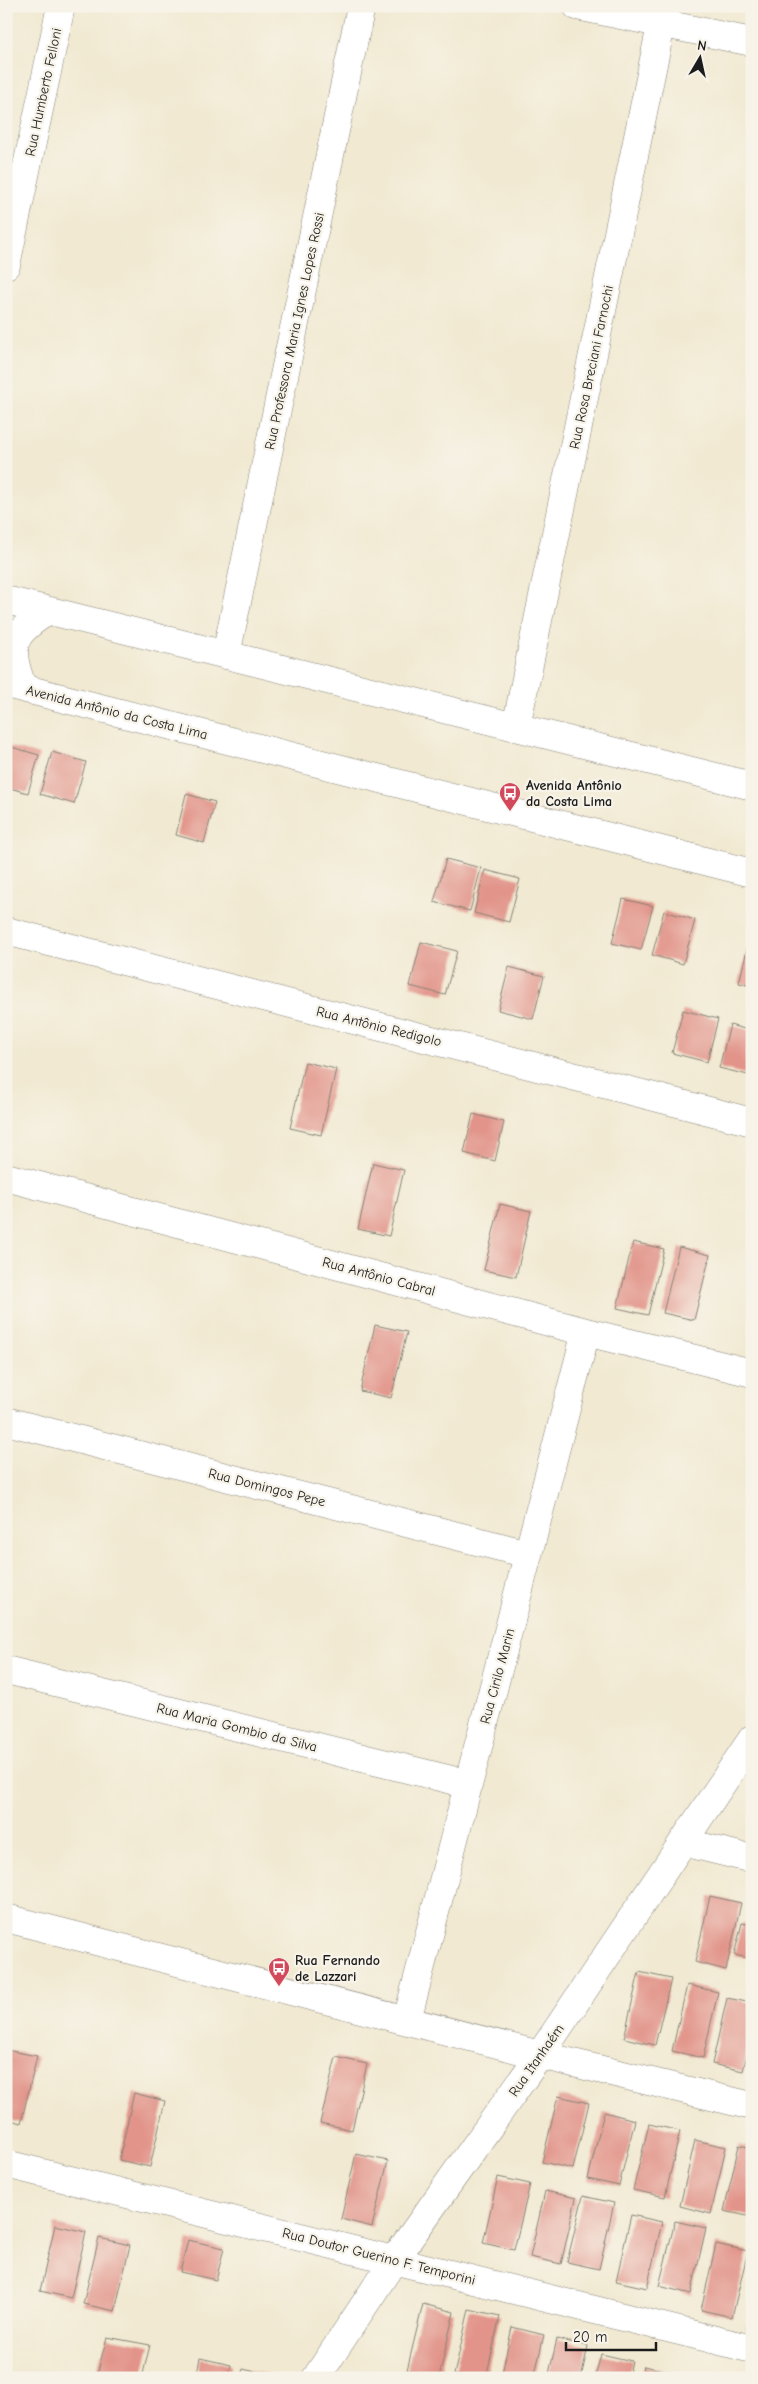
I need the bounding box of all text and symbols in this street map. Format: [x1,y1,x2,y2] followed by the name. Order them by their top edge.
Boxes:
[22,26,65,158] street label: Rua Humberto Felloni
[676,32,726,82] north arrow
[696,37,708,55] text: N
[261,211,328,451] street label: Rua Professora Maria Ignes Lopes Rossi
[566,284,617,451] street label: Rua Rosa Breciani Farnochi
[24,682,209,743] street label: Avenida Antônio da Costa Lima
[526,777,622,810] place label: Avenida Antônio da Costa Lima
[498,781,522,812] bus stop icon: Avenida Antônio da Costa Lima
[315,1003,443,1050] street label: Rua Antônio Redigolo
[321,1253,437,1300] street label: Rua Antônio Cabral
[207,1465,327,1510] street label: Rua Domingos Pepe
[477,1626,518,1726] street label: Rua Cirilo Marin
[155,1699,319,1756] street label: Rua Maria Gombio da Silva
[295,1952,380,1985] place label: Rua Fernando de Lazzari
[267,1956,291,1987] bus stop icon: Rua Fernando de Lazzari
[505,2021,568,2100] street label: Rua Itanhaém
[281,2224,477,2289] street label: Rua Doutor Guerino F. Temporini
[566,2319,656,2351] scale bar
[573,2328,607,2346] text: 20 m

